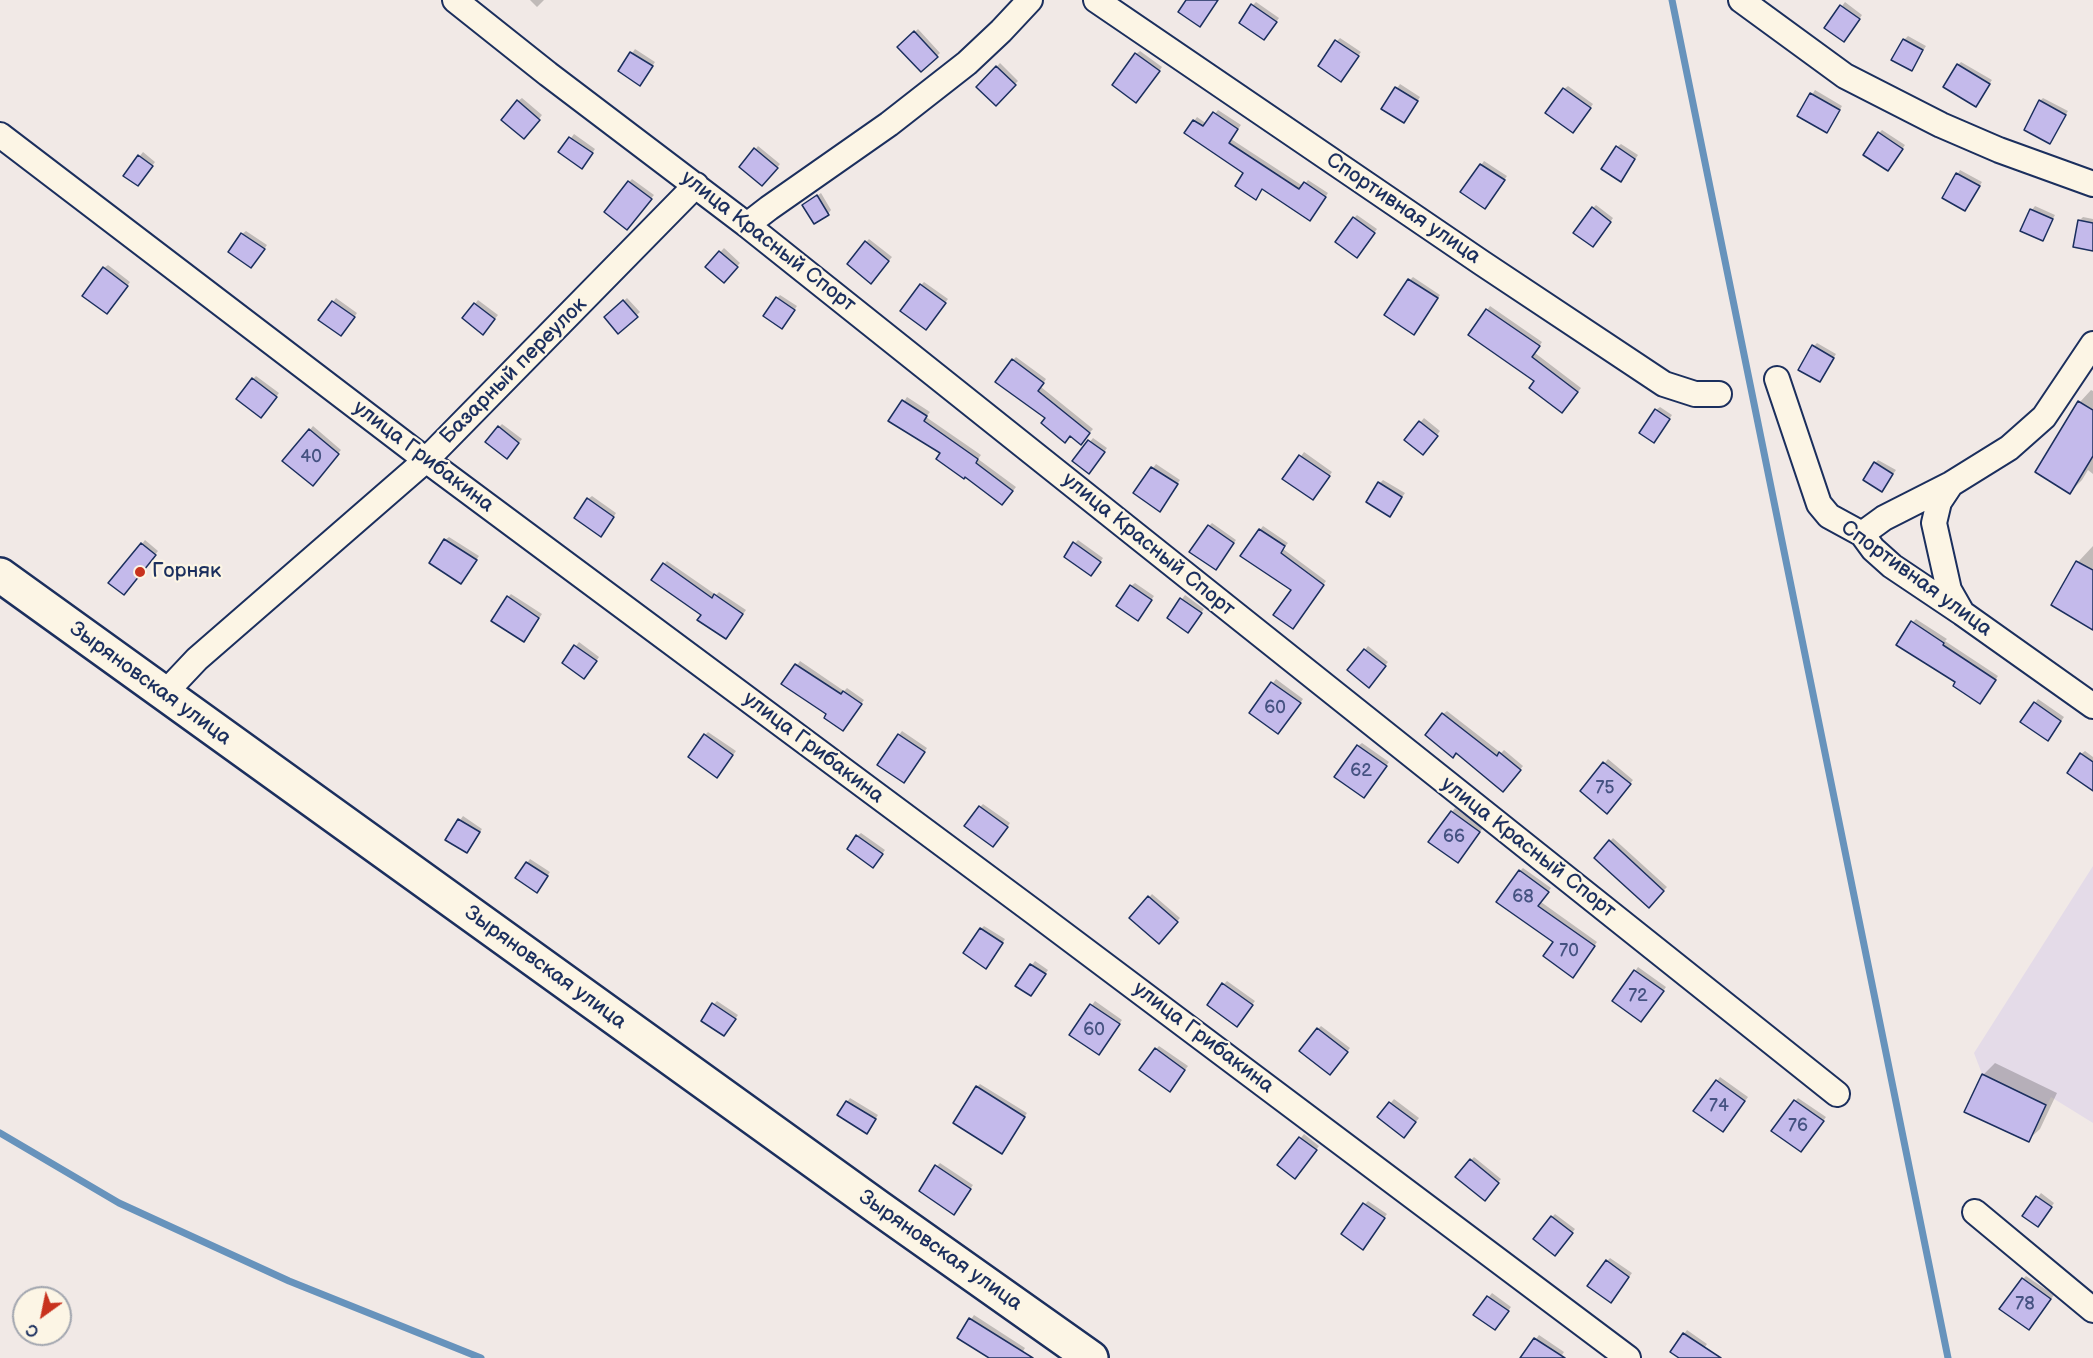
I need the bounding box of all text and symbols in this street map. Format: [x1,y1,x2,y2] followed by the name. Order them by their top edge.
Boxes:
[1321,148,1485,270] street label: Спортивная улица
[676,166,860,318] street label: улица Красный Спорт
[435,292,593,450] street label: Базарный переулок
[348,396,498,518] street label: улица Грибакина
[300,446,322,468] house number: 40
[1057,468,1239,622] street label: улица Красный Спорт
[1835,516,1997,642] street label: Спортивная улица
[152,559,221,585] place label: Горняк
[133,565,147,579] marker: Горняк
[64,617,236,751] street label: Зыряновская улица
[738,687,888,809] street label: улица Грибакина
[1264,697,1286,719] house number: 60
[1350,760,1372,782] house number: 62
[1436,772,1620,924] street label: улица Красный Спорт
[1595,777,1615,799] house number: 75
[1443,826,1465,848] house number: 66
[1512,886,1534,908] house number: 68
[459,901,631,1035] street label: Зыряновская улица
[1559,940,1579,962] house number: 70
[1128,977,1278,1099] street label: улица Грибакина
[1628,985,1648,1007] house number: 72
[1083,1019,1105,1041] house number: 60
[1709,1095,1729,1117] house number: 74
[1788,1115,1808,1137] house number: 76
[853,1185,1027,1317] street label: Зыряновская улица
[12,1286,72,1346] north arrow
[2015,1293,2035,1315] house number: 78
[23,1319,43,1341] text: С

